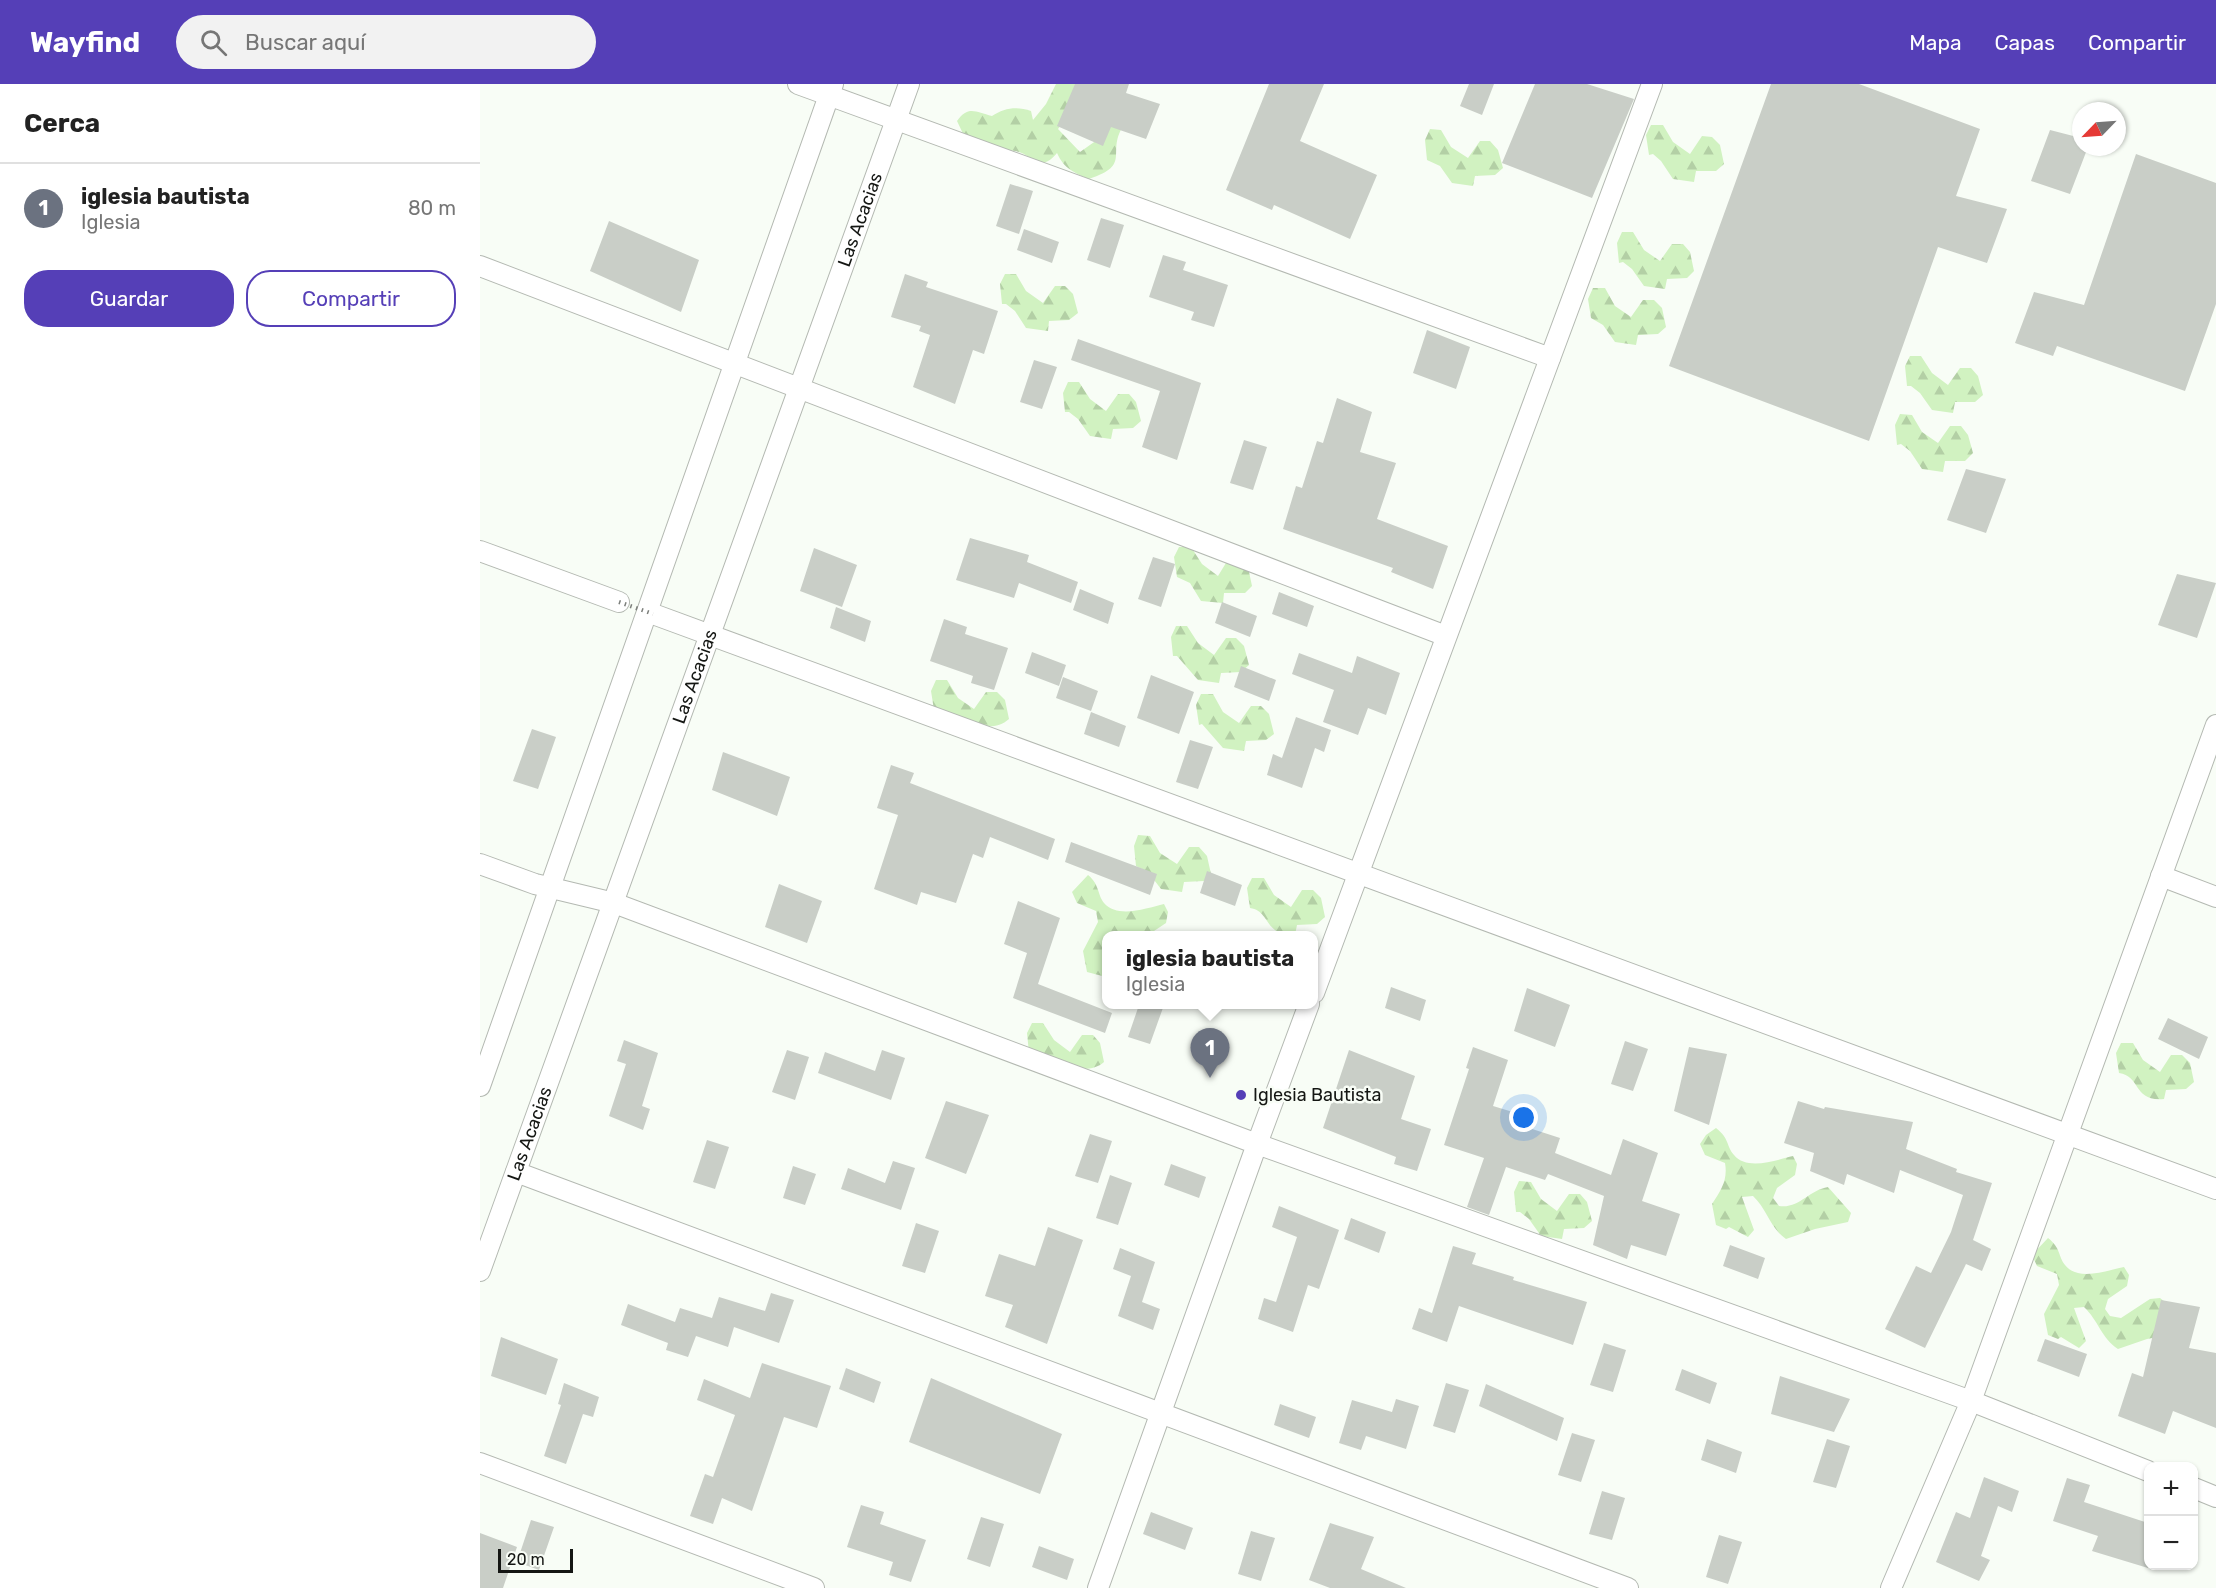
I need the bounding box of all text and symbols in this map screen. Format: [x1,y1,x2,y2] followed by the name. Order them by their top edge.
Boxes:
[176,15,596,69] search box
[30,26,140,59] text: Wayfind
[197,26,230,59] icon: search
[245,29,366,56] text: Buscar aquí
[1909,30,1962,55] text: Mapa
[1995,30,2055,55] text: Capas
[2088,30,2186,55] text: Compartir
[2072,102,2126,156] north arrow
[24,108,100,139] text: Cerca
[833,170,887,270] street label: Las Acacias
[81,183,250,210] text: iglesia bautista
[39,196,48,220] text: 1
[408,196,456,220] text: 80 m
[81,210,141,234] text: Iglesia
[24,270,234,327] button: Guardar
[246,270,456,327] button: Compartir
[668,627,722,727] street label: Las Acacias
[1102,931,1318,1009] popup
[1126,945,1294,972] text: iglesia bautista
[1126,972,1185,996] text: Iglesia
[1190,1028,1230,1078] pin: 1
[503,1084,557,1184] street label: Las Acacias
[1253,1084,1381,1106] place label: Iglesia Bautista
[1234,1088,1248,1102] marker: Iglesia Bautista
[1509,1103,1538,1132] your location
[2144,1462,2198,1570] map controls
[2144,1462,2198,1516] button: +
[2144,1516,2198,1570] button: −
[498,1546,573,1574] scale bar
[507,1550,545,1569] text: 20 m

